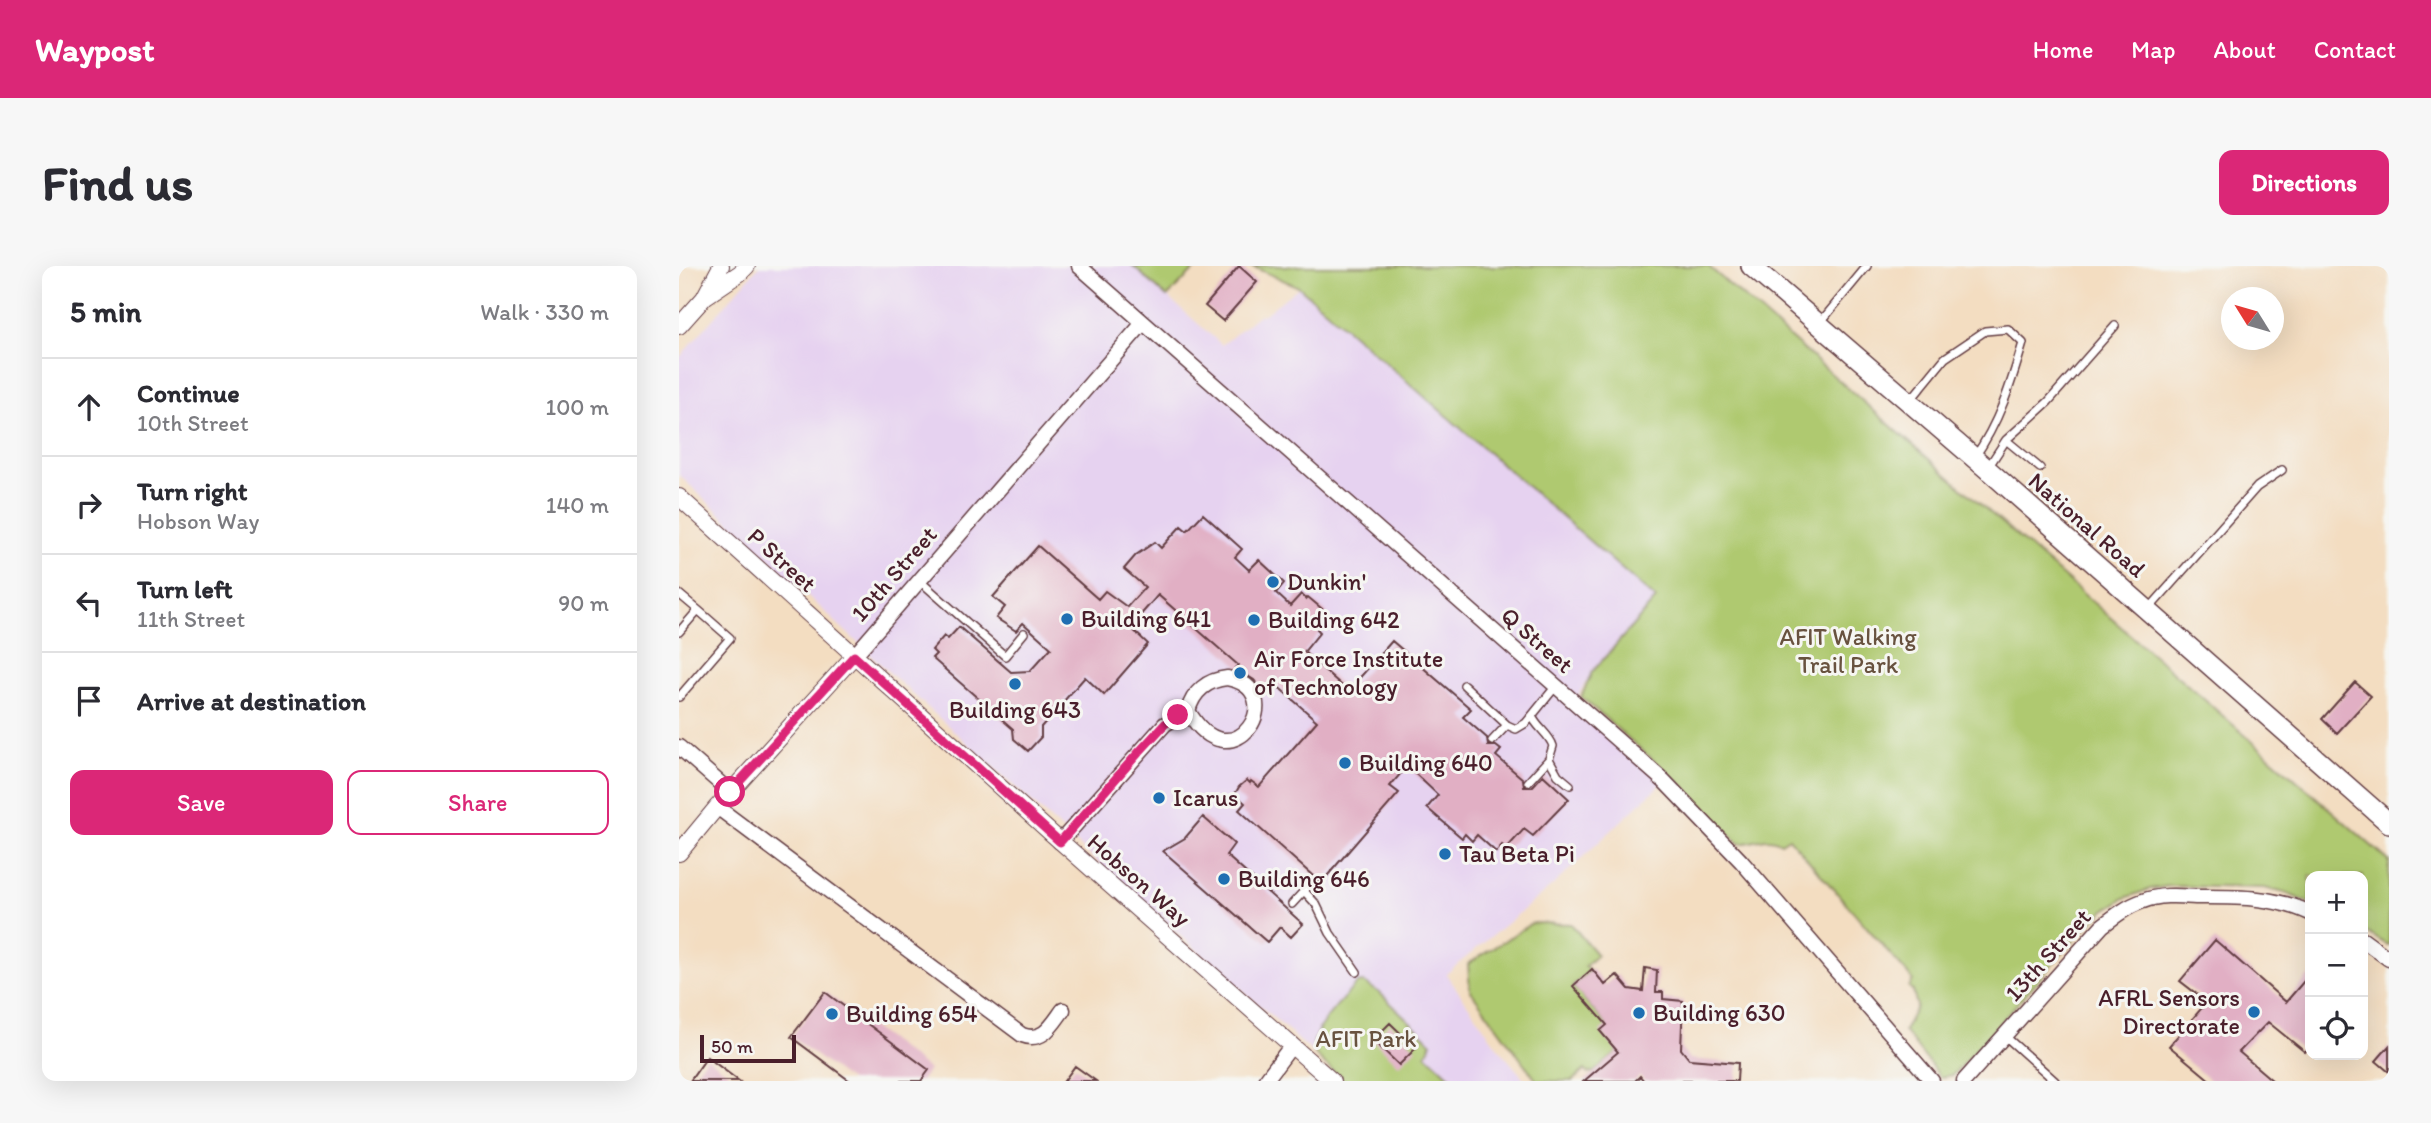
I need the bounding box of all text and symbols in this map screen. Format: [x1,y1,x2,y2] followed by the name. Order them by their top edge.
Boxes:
[35,30,155,69] text: Waypost
[2033,35,2093,64] text: Home
[2131,35,2175,64] text: Map
[2213,35,2276,64] text: About
[2314,35,2396,64] text: Contact
[2219,150,2389,215] button: Directions
[42,153,193,212] text: Find us
[2221,287,2284,350] north arrow
[70,293,141,330] text: 5 min
[480,298,609,326] text: Walk · 330 m
[137,377,240,409] text: Continue
[70,388,108,426] icon: ahead
[545,393,609,421] text: 100 m
[137,409,249,437] text: 10th Street
[2023,466,2152,583] street label: National Road
[137,475,248,507] text: Turn right
[70,486,108,524] icon: right
[546,491,609,519] text: 140 m
[137,507,259,535] text: Hobson Way
[844,520,943,627] street label: 10th Street
[742,521,823,598] street label: P Street
[1287,567,1366,596] place label: Dunkin'
[137,573,233,605] text: Turn left
[1265,574,1281,590] marker: Dunkin'
[70,584,108,622] icon: left
[558,589,609,617] text: 90 m
[1495,600,1579,679] street label: Q Street
[1081,604,1211,633] place label: Building 641
[137,605,245,633] text: 11th Street
[1268,605,1400,634] place label: Building 642
[1059,611,1075,627] marker: Building 641
[1246,612,1262,628] marker: Building 642
[1780,622,1917,679] park label: AFIT Walking Trail Park
[1254,644,1443,701] place label: Air Force Institute of Technology
[1232,665,1248,681] marker: Air Force Institute of Technology
[1007,676,1023,692] marker: Building 643
[70,682,108,720] icon: arrive
[137,685,366,717] text: Arrive at destination
[949,695,1081,724] place label: Building 643
[1162,699,1193,730] route end
[1359,748,1493,777] place label: Building 640
[1337,755,1353,771] marker: Building 640
[70,770,333,835] button: Save
[347,770,609,835] button: Share
[714,776,745,807] route start
[1173,783,1239,812] place label: Icarus
[1151,790,1167,806] marker: Icarus
[1082,827,1197,932] street label: Hobson Way
[1459,839,1575,868] place label: Tau Beta Pi
[1437,846,1453,862] marker: Tau Beta Pi
[1238,864,1370,893] place label: Building 646
[1216,871,1232,887] marker: Building 646
[2305,871,2368,1060] map controls
[2305,871,2368,934] button: +
[1998,902,2097,1007] street label: 13th Street
[2305,934,2368,997] button: −
[2098,983,2240,1040] place label: AFRL Sensors Directorate
[2305,997,2368,1060] button: locate
[1653,998,1786,1027] place label: Building 630
[846,999,978,1028] place label: Building 654
[2246,1004,2262,1020] marker: AFRL Sensors Directorate
[1631,1005,1647,1021] marker: Building 630
[824,1006,840,1022] marker: Building 654
[1315,1024,1417,1053] park label: AFIT Park
[700,1032,796,1064] scale bar
[711,1035,753,1058] text: 50 m

